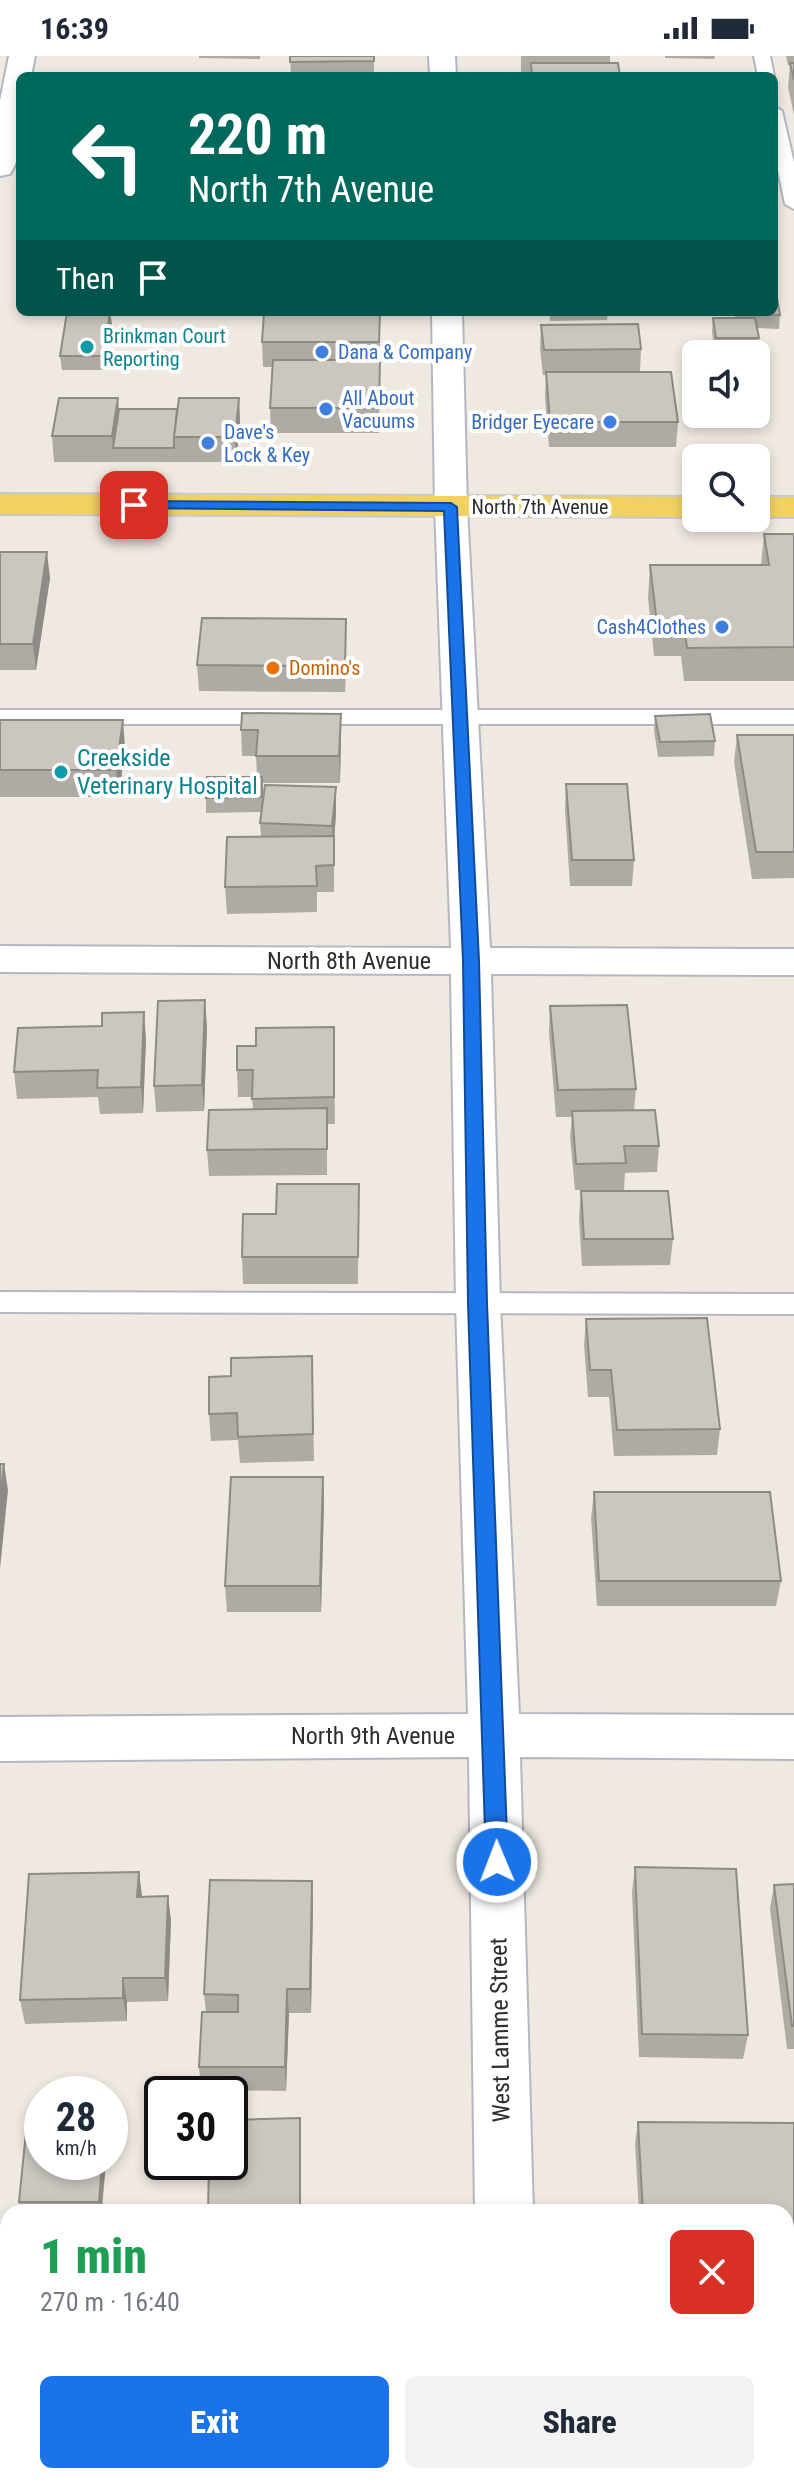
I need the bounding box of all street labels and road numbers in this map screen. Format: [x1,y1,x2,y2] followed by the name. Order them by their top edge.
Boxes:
[472,495,608,519] street label: North 7th Avenue
[267,947,431,975] street label: North 8th Avenue
[291,1722,455,1750] street label: North 9th Avenue
[484,1937,516,2123] street label: West Lamme Street

